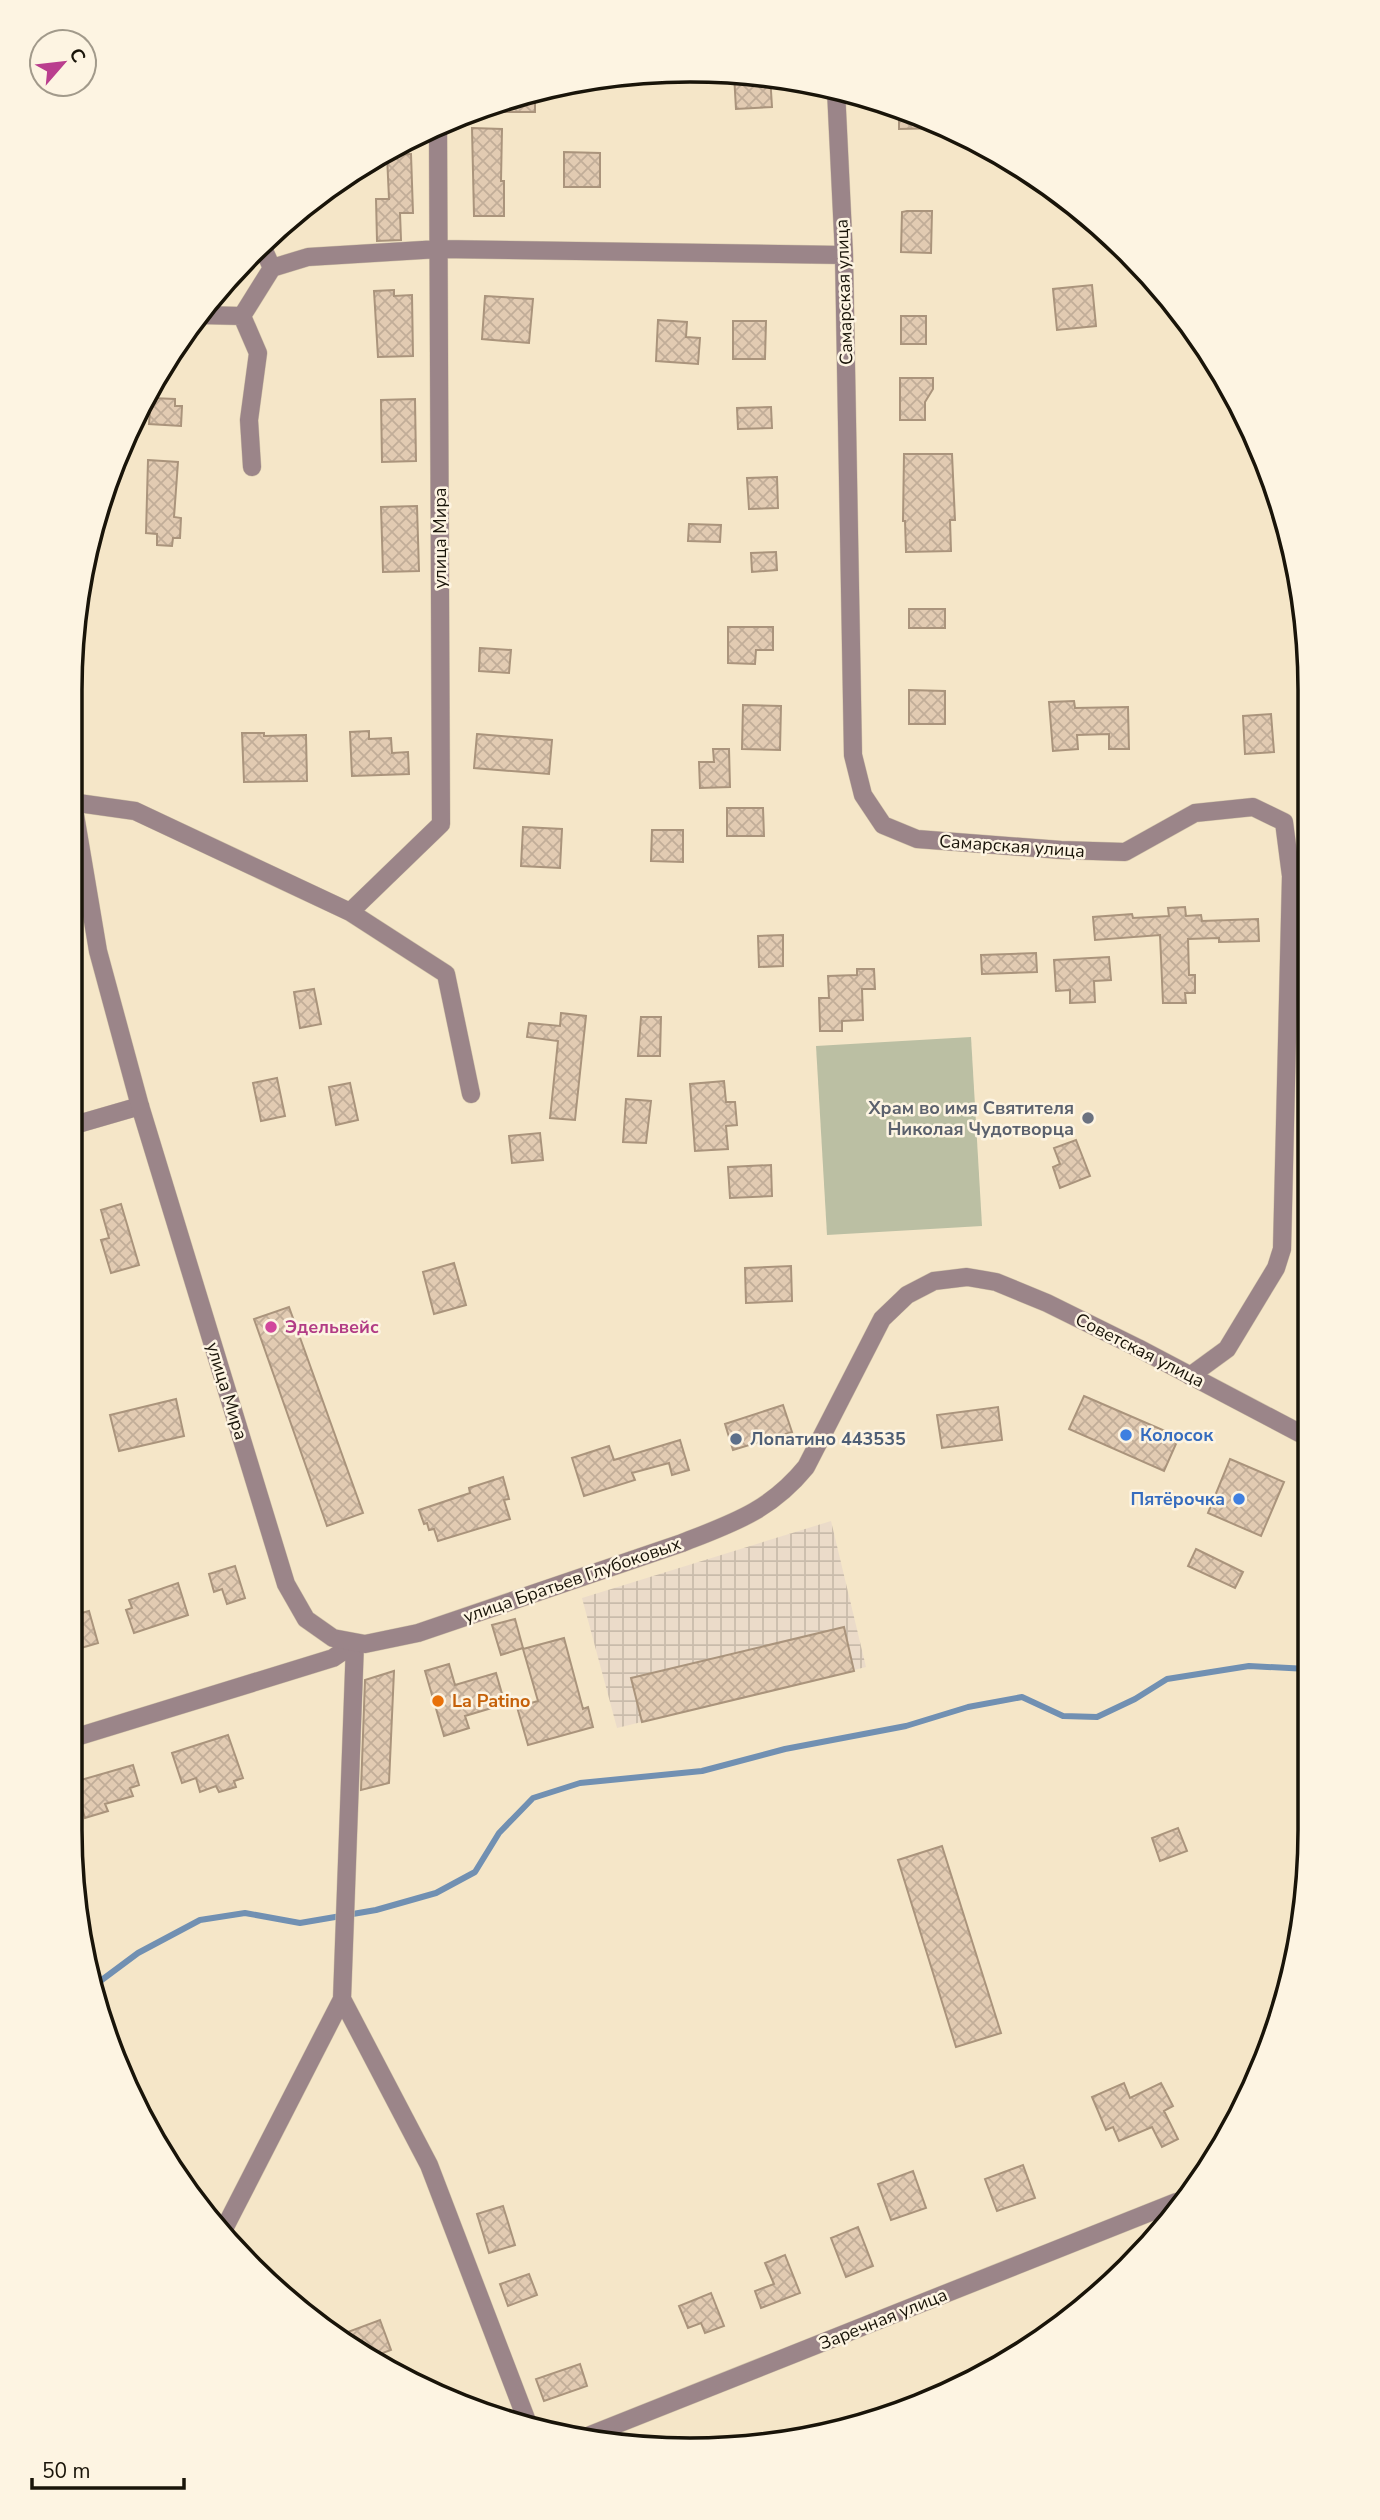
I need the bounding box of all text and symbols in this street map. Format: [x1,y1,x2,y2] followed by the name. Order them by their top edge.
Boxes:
[28,28,98,98] north arrow
[63,44,92,67] text: С
[829,219,859,365] street label: Самарская улица
[428,487,452,589] street label: улица Мира
[938,829,1086,863] street label: Самарская улица
[867,1096,1074,1141] place label: Храм во имя Святителя Николая Чудотворца
[1080,1110,1096,1126] marker: Храм во имя Святителя Николая Чудотворца
[1071,1307,1209,1393] street label: Советская улица
[285,1315,379,1339] place label: Эдельвейс
[263,1319,279,1335] marker: Эдельвейс
[201,1339,253,1443] street label: улица Мира
[1140,1423,1214,1447] place label: Колосок
[750,1427,906,1451] place label: Лопатино 443535
[1118,1427,1134,1443] marker: Колосок
[728,1431,744,1447] marker: Лопатино 443535
[1131,1487,1225,1511] place label: Пятёрочка
[1231,1491,1247,1507] marker: Пятёрочка
[460,1531,684,1629] street label: улица Братьев Глубоковых
[452,1689,530,1713] place label: La Patino
[430,1693,446,1709] marker: La Patino
[815,2282,951,2356] street label: Заречная улица
[32,2446,184,2490] scale bar
[42,2457,91,2485] text: 50 m

